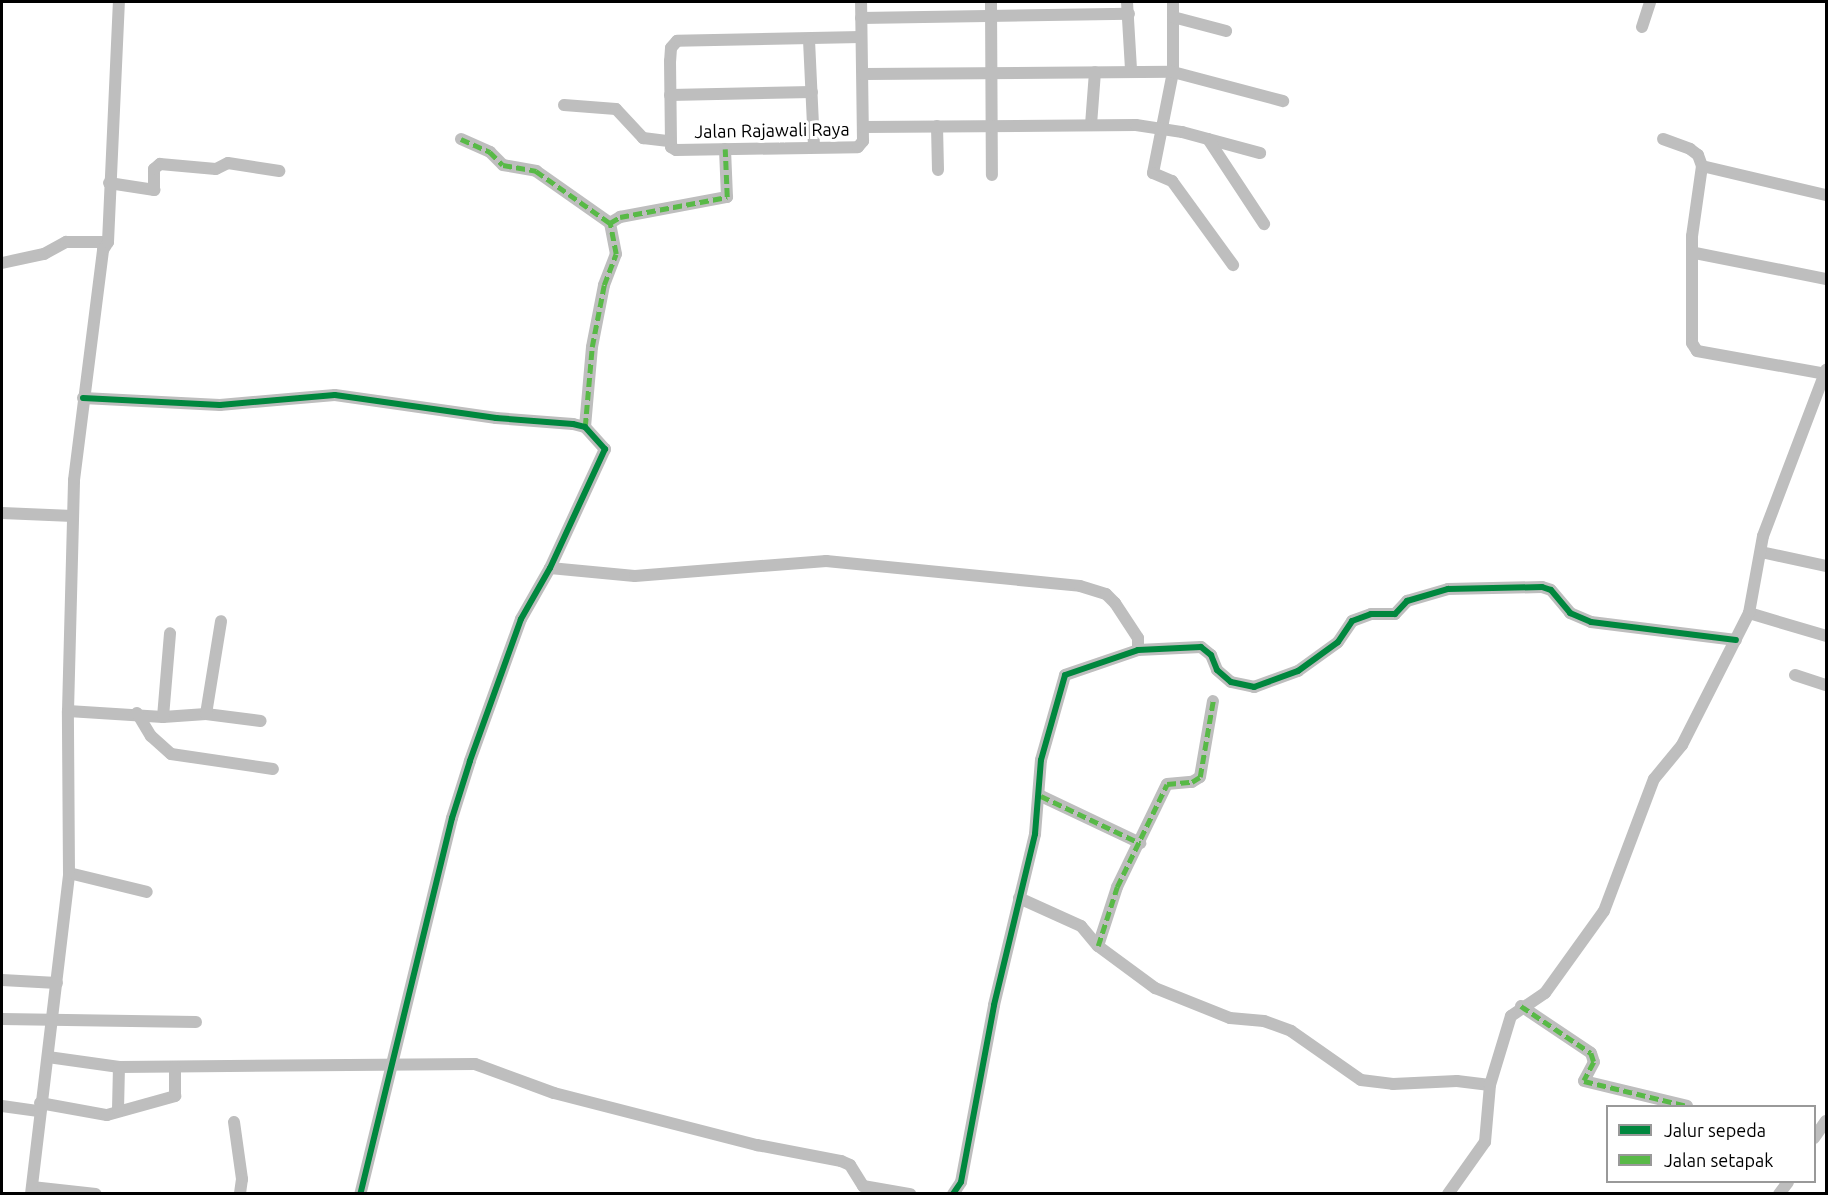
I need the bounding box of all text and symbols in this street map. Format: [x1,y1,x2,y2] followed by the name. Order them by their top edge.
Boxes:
[694,118,850,142] street label: Jalan Rajawali Raya
[1606,1105,1816,1183] legend
[1664,1120,1766,1140] text: Jalur sepeda
[1664,1150,1773,1170] text: Jalan setapak

